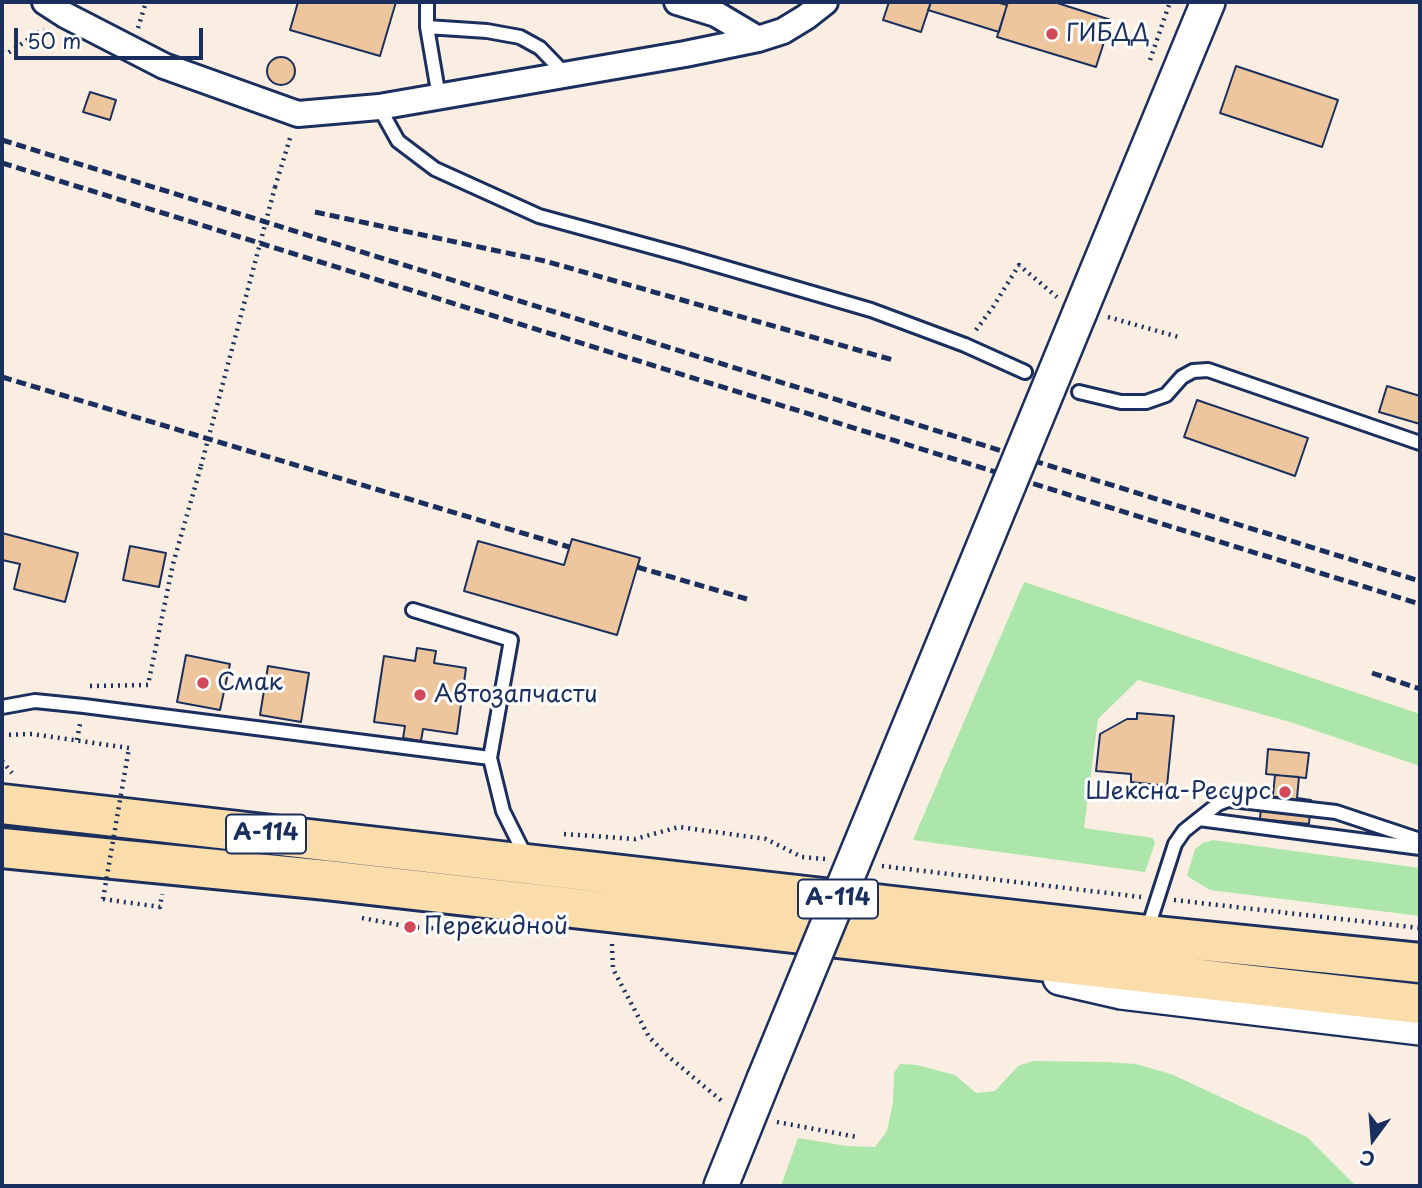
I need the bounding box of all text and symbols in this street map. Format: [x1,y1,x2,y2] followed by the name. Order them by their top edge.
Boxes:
[18,14,206,58] scale bar
[1066,20,1150,48] place label: ГИБДД
[27,24,81,56] text: 50 m
[1044,26,1060,42] marker: ГИБДД
[217,669,283,697] place label: Смак
[195,675,211,691] marker: Смак
[434,681,598,709] place label: Автозапчасти
[412,687,428,703] marker: Автозапчасти
[1086,778,1271,806] place label: Шексна-Ресурс
[1277,784,1293,800] marker: Шексна-Ресурс
[226,814,306,854] road number: А-114
[798,879,878,918] road number: А-114
[424,913,568,941] place label: Перекидной
[402,919,418,935] marker: Перекидной
[1338,1104,1408,1174] north arrow
[1356,1144,1378,1175] text: С

